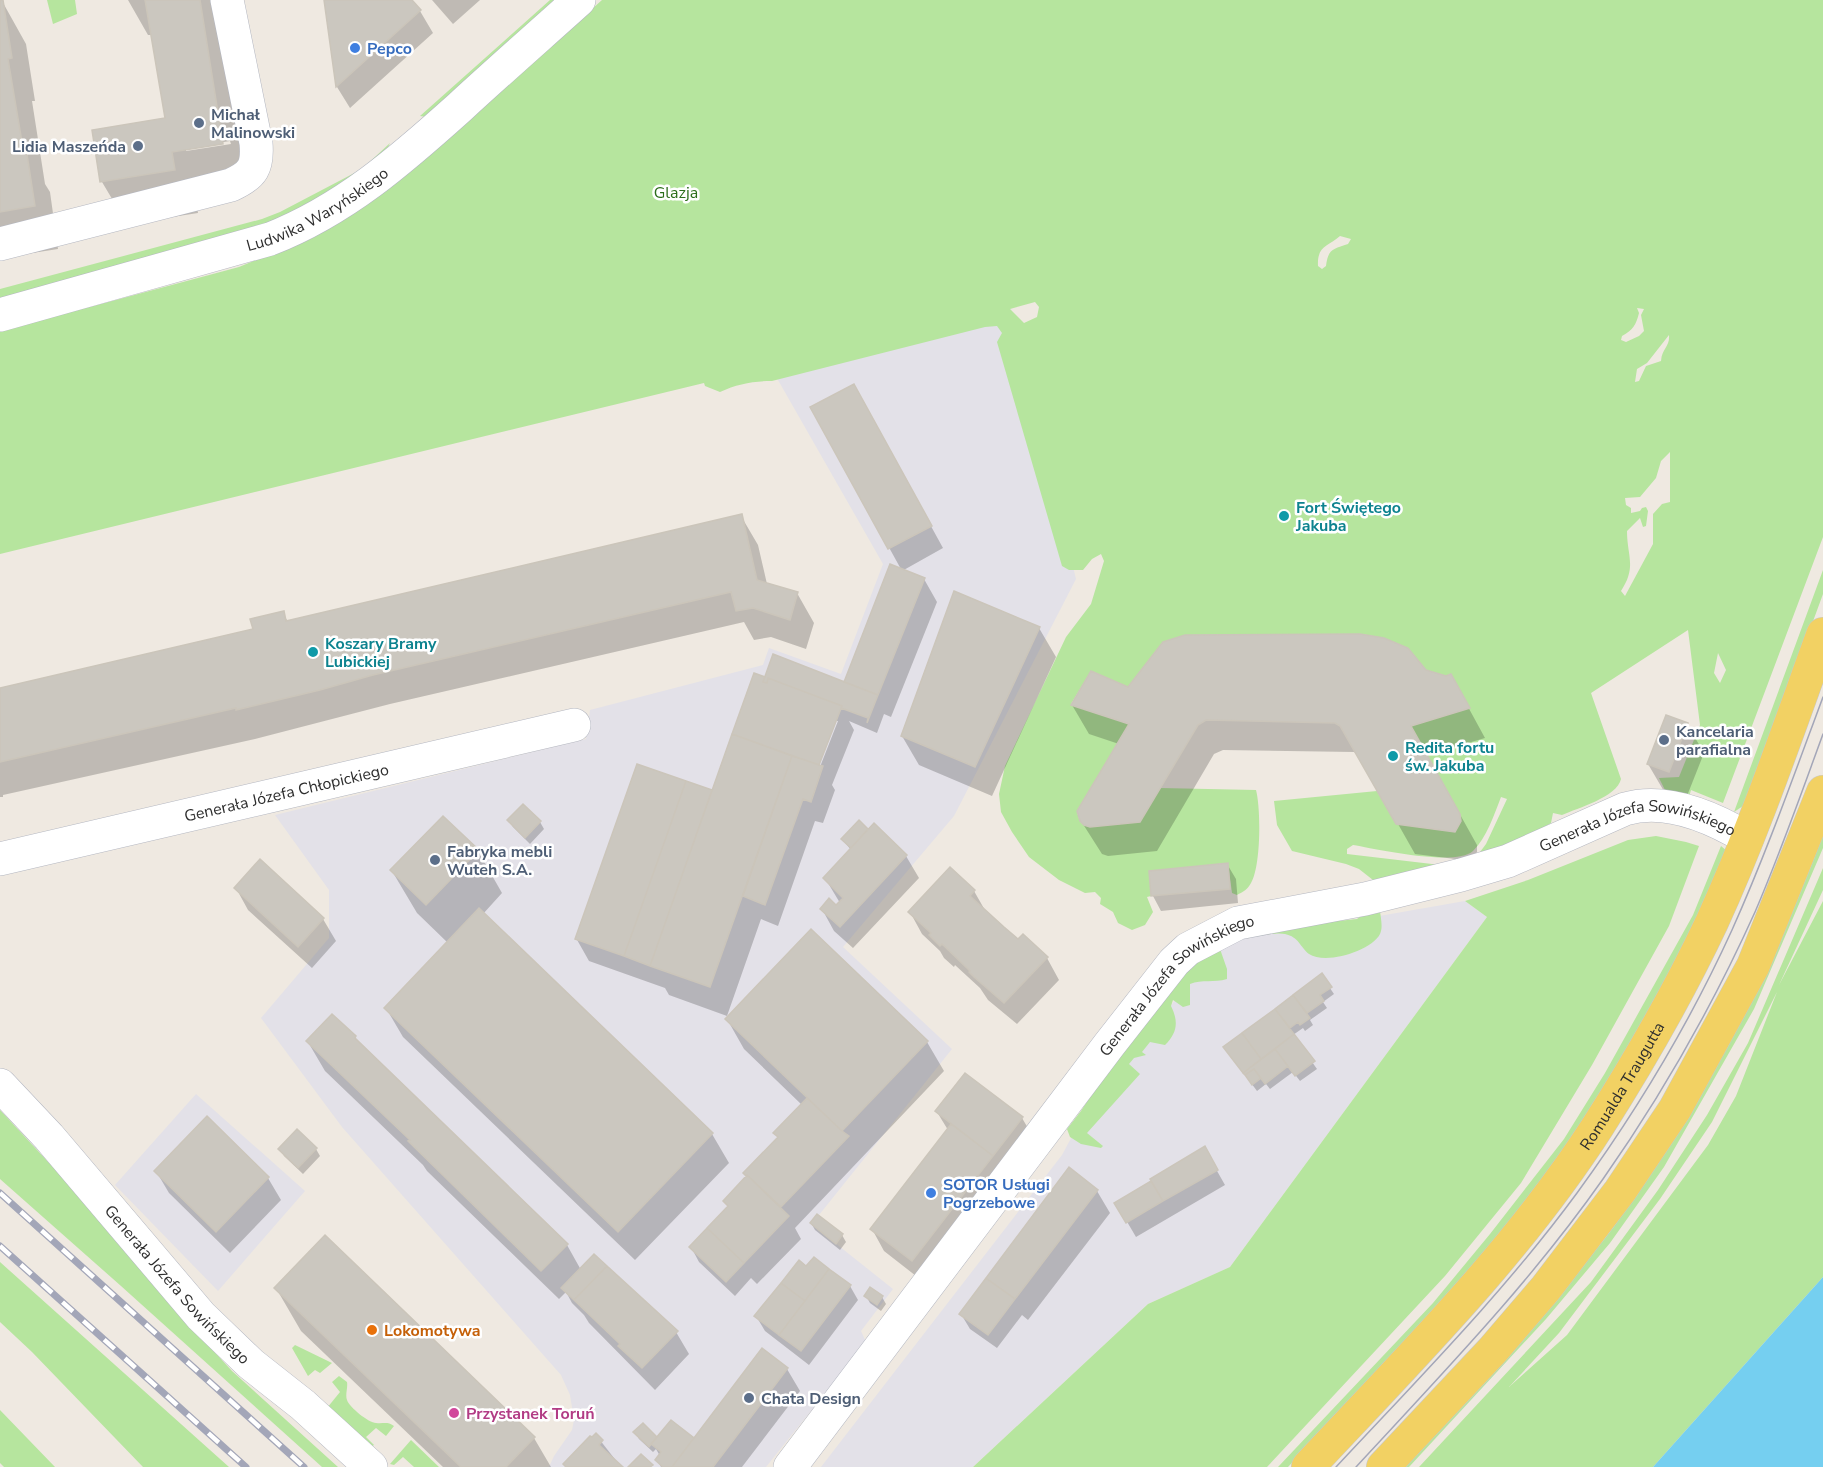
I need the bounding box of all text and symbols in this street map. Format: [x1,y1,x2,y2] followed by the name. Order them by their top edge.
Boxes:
[367,38,412,60] place label: Pepco
[348,41,362,55] marker: Pepco
[211,104,295,144] place label: Michał Malinowski
[192,116,206,130] marker: Michał Malinowski
[12,136,126,158] place label: Lidia Maszeńda
[131,139,145,153] marker: Lidia Maszeńda
[244,162,393,257] street label: Ludwika Waryńskiego
[654,182,698,204] park label: Glazja
[1295,497,1401,537] place label: Fort Świętego Jakuba
[1277,509,1291,523] marker: Fort Świętego Jakuba
[325,633,437,673] place label: Koszary Bramy Lubickiej
[306,645,320,659] marker: Koszary Bramy Lubickiej
[1676,721,1754,761] place label: Kancelaria parafialna
[1657,733,1671,747] marker: Kancelaria parafialna
[1405,737,1494,777] place label: Redita fortu św. Jakuba
[1386,749,1400,763] marker: Redita fortu św. Jakuba
[182,759,391,828] street label: Generała Józefa Chłopickiego
[1536,795,1740,858] street label: Generała Józefa Sowińskiego
[447,841,552,881] place label: Fabryka mebli Wuteh S.A.
[428,853,442,867] marker: Fabryka mebli Wuteh S.A.
[1094,910,1256,1061] street label: Generała Józefa Sowińskiego
[1575,1018,1670,1155] street label: Romualda Traugutta
[943,1174,1050,1214] place label: SOTOR Usługi Pogrzebowe
[924,1186,938,1200] marker: SOTOR Usługi Pogrzebowe
[99,1200,255,1370] street label: Generała Józefa Sowińskiego
[384,1320,481,1342] place label: Lokomotywa
[365,1323,379,1337] marker: Lokomotywa
[761,1388,861,1410] place label: Chata Design
[742,1391,756,1405] marker: Chata Design
[466,1403,595,1425] place label: Przystanek Toruń
[447,1406,461,1420] marker: Przystanek Toruń

